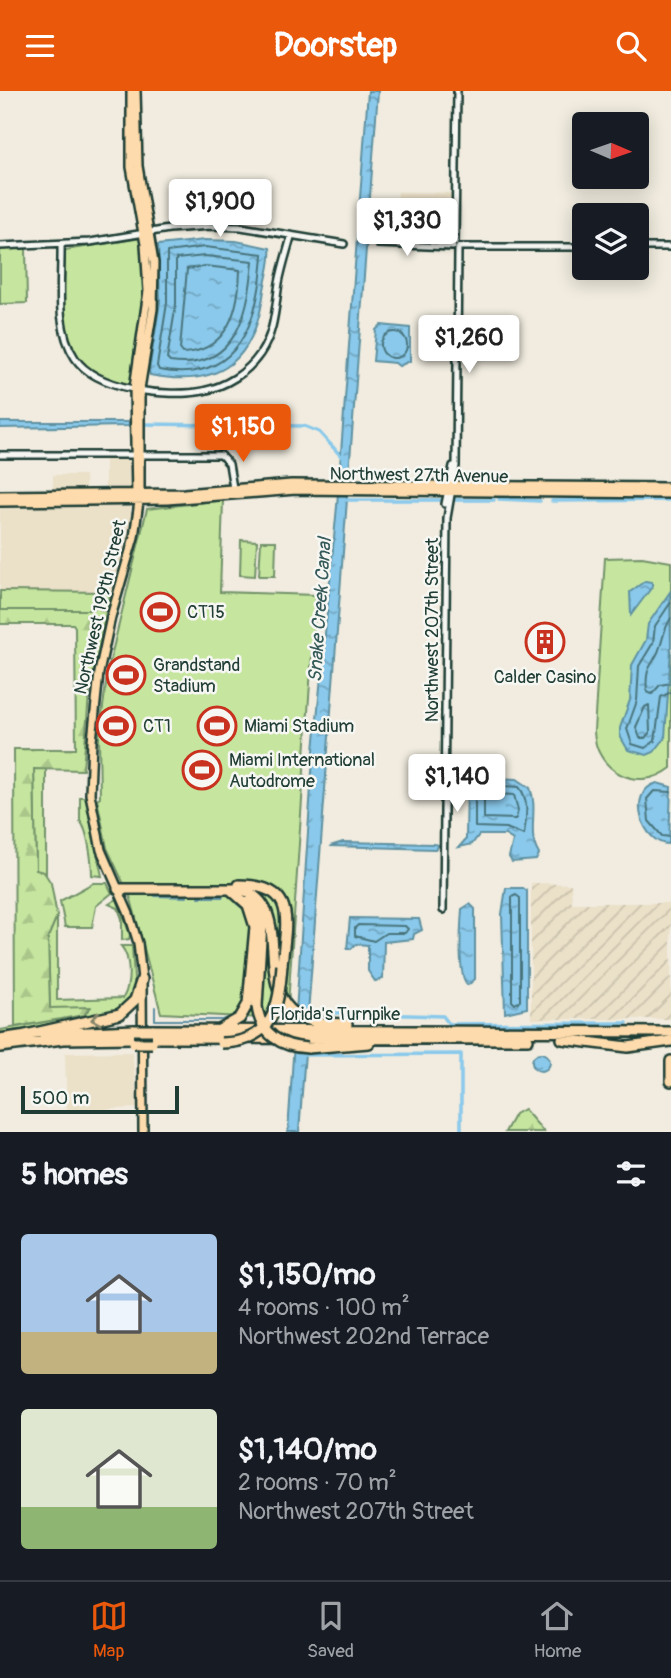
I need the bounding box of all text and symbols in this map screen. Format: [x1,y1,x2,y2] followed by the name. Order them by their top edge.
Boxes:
[274,26,397,66] text: Doorstep
[21,27,59,65] icon: menu
[612,27,650,65] icon: search
[572,112,649,189] north arrow
[572,112,649,280] map controls
[163,179,277,239] pin: $1,900
[185,187,255,216] text: $1,900
[350,199,464,258] pin: $1,330
[572,203,649,280] button: layers
[373,206,441,235] text: $1,330
[412,315,526,375] pin: $1,260
[434,323,504,352] text: $1,260
[186,405,300,464] pin: $1,150
[211,412,275,441] text: $1,150
[329,462,509,489] street label: Northwest 27th Avenue
[69,517,132,697] street label: Northwest 199th Street
[303,534,337,683] water label: Snake Creek Canal
[421,537,444,722] street label: Northwest 207th Street
[139,591,181,633] sports icon: CT15
[187,601,225,624] place label: CT15
[524,621,566,663] building icon: Calder Casino
[105,654,147,696] sports icon: Grandstand Stadium
[153,654,240,698] place label: Grandstand Stadium
[494,666,597,689] place label: Calder Casino
[95,705,137,747] sports icon: CT1
[196,705,238,747] sports icon: Miami Stadium
[143,715,171,738] place label: CT1
[244,715,354,738] place label: Miami Stadium
[181,749,223,791] sports icon: Miami International Autodrome
[229,749,375,793] place label: Miami International Autodrome
[400,755,514,814] pin: $1,140
[424,762,490,791] text: $1,140
[270,1003,400,1026] street label: Florida's Turnpike
[90,1011,101,1026] one-way arrow
[21,1083,178,1115] scale bar
[32,1086,89,1110] text: 500 m
[612,1155,650,1193] icon: filters
[21,1156,128,1193] text: 5 homes
[238,1256,376,1293] text: $1,150/mo
[77,1262,161,1346] icon: home
[238,1293,410,1322] text: 4 rooms · 100 m²
[238,1322,489,1351] text: Northwest 202nd Terrace
[238,1431,377,1468] text: $1,140/mo
[77,1437,161,1521] icon: home
[238,1468,397,1497] text: 2 rooms · 70 m²
[238,1497,474,1526] text: Northwest 207th Street
[90,1597,128,1663] tab: Map
[307,1597,354,1663] tab: Saved
[533,1597,581,1663] tab: Home

